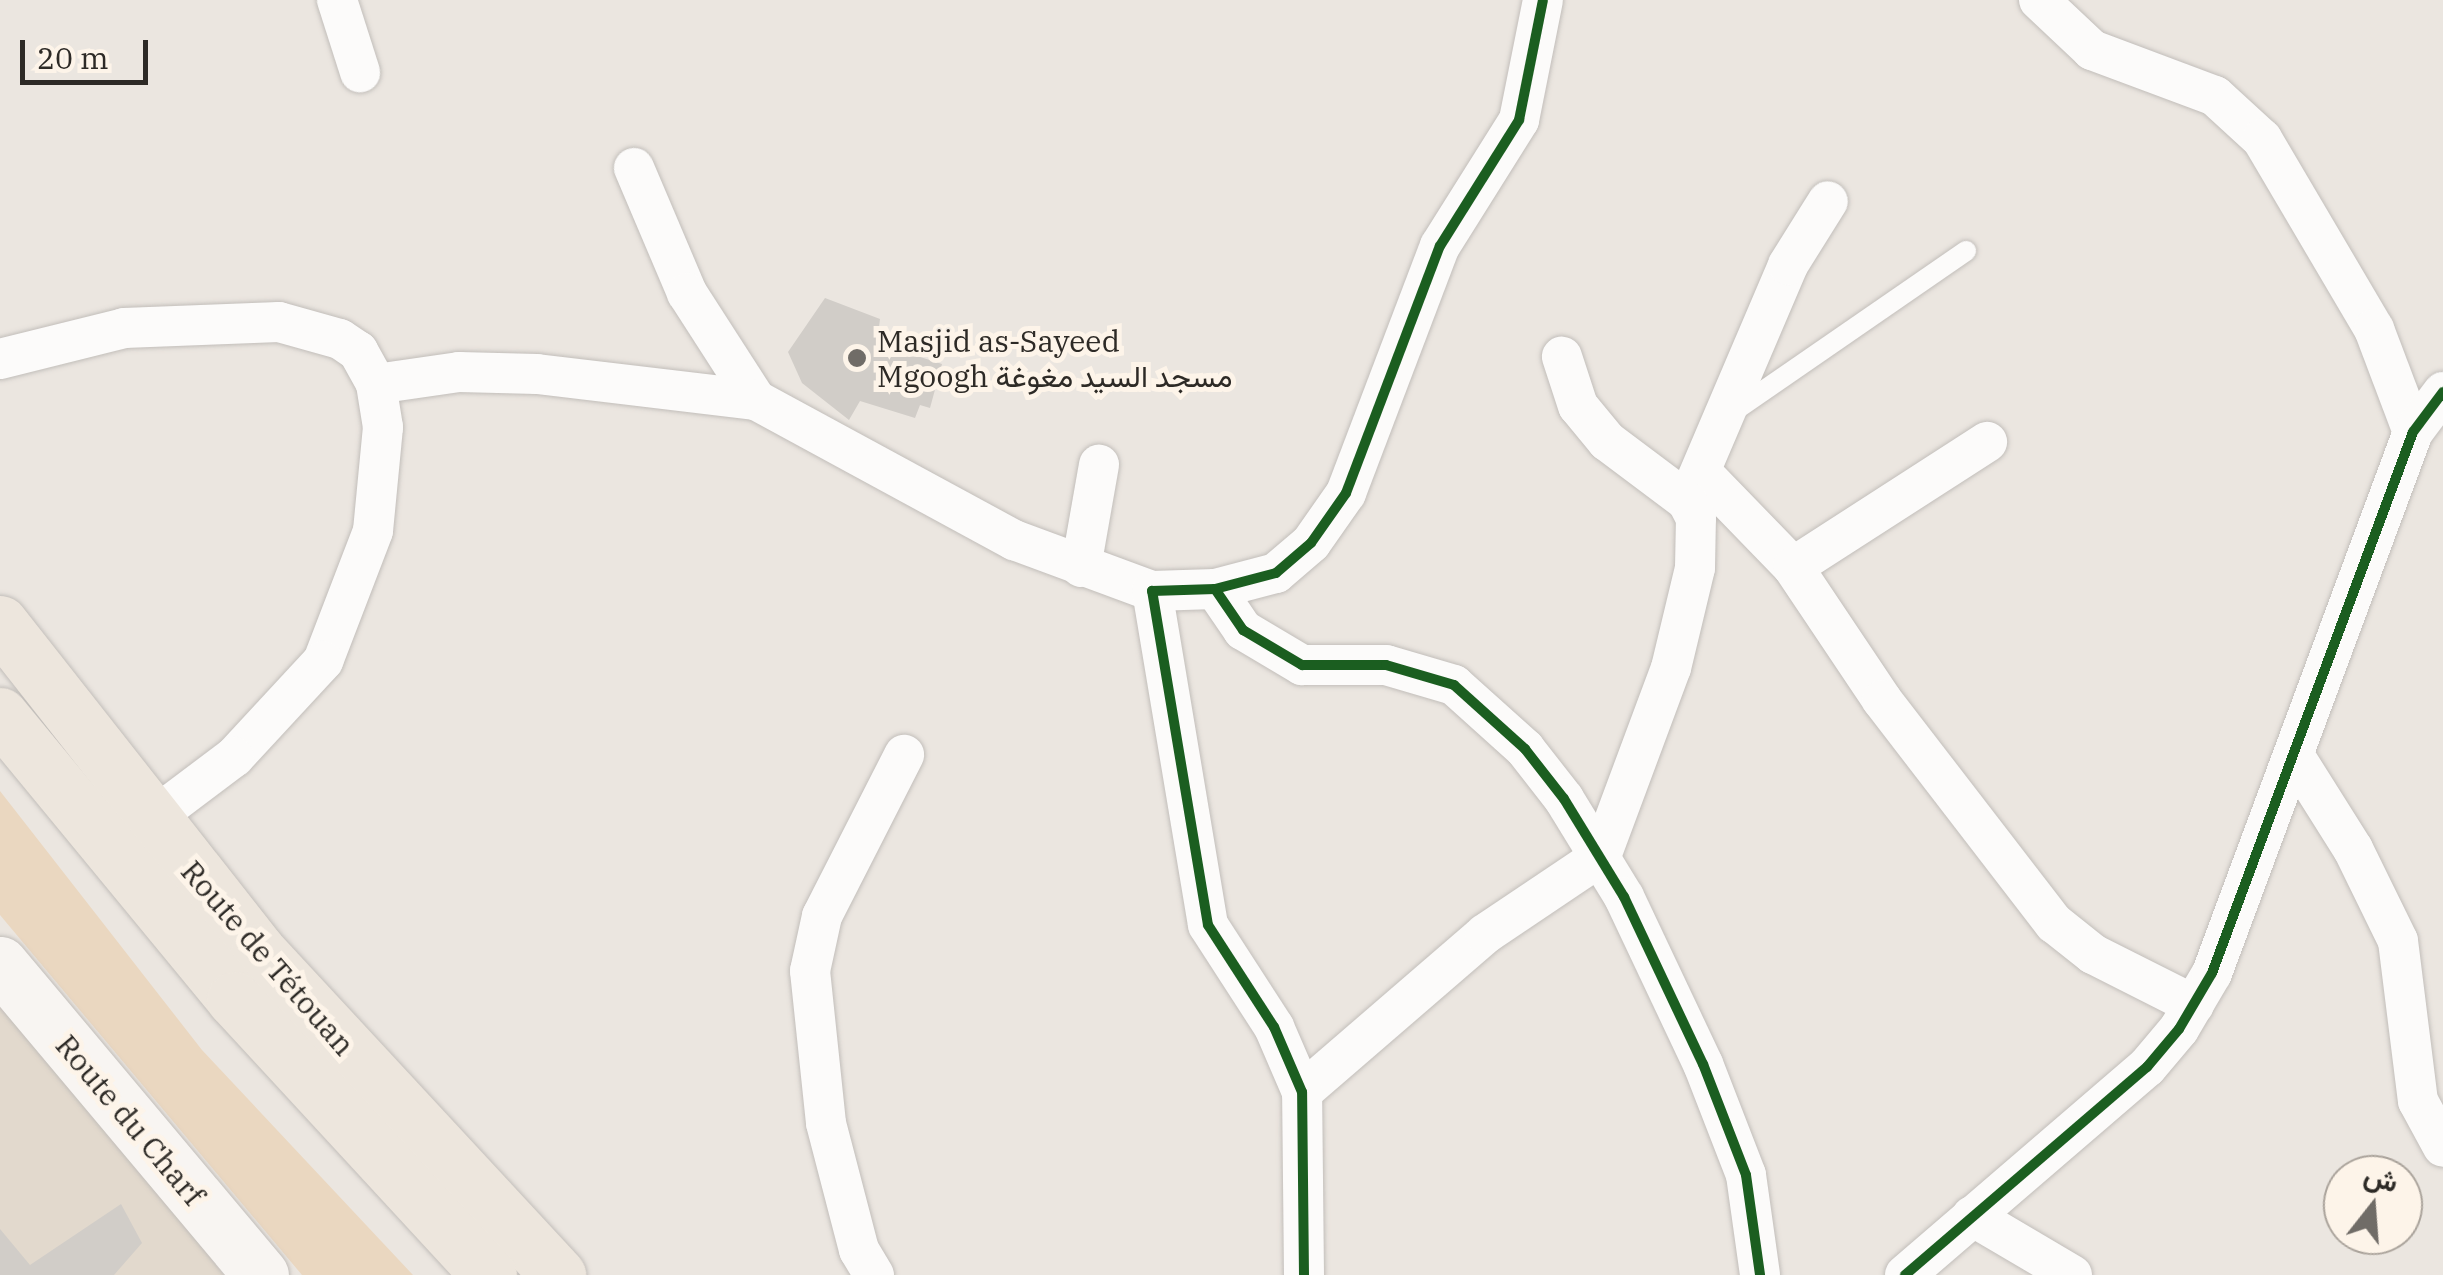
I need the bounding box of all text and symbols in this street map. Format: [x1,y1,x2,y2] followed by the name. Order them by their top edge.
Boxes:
[25,20,152,82] scale bar
[37,38,109,77] text: 20 m
[877,323,1233,394] place label: Masjid as-Sayeed Mgoogh مسجد السيد مغوغة
[846,347,868,369] marker: Masjid as-Sayeed Mgoogh مسجد السيد مغوغة
[174,853,362,1063] street label: Route de Tétouan
[48,1028,212,1212] street label: Route du Charf
[2323,1155,2423,1255] north arrow
[2360,1155,2403,1200] text: ش

